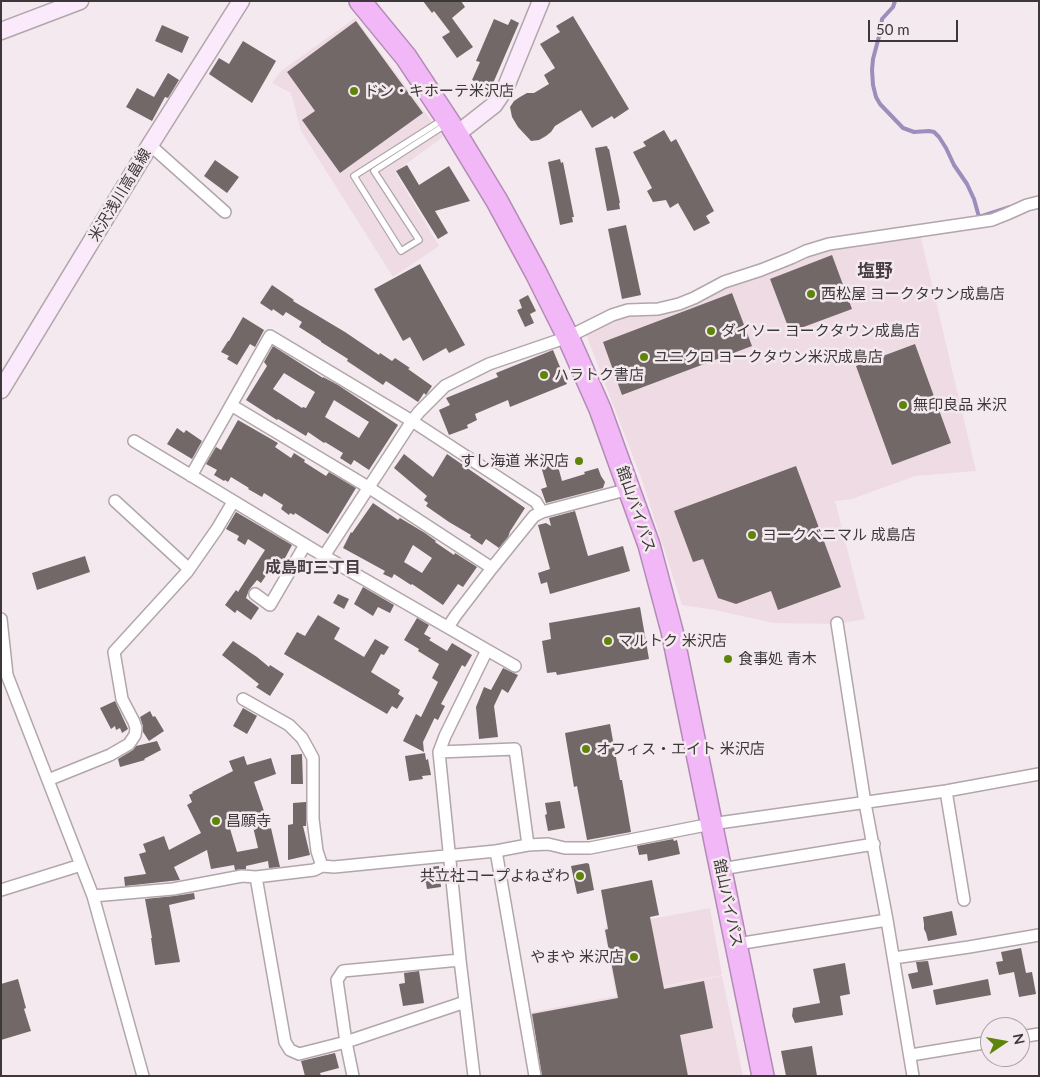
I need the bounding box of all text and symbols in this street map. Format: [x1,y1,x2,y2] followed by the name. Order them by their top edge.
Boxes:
[870,10,960,42] scale bar
[876,20,910,38] text: 50 m
[364,82,514,100] place label: ドン・キホーテ米沢店
[348,85,360,97] marker: ドン・キホーテ米沢店
[85,145,155,245] street label: 米沢浅川高畠線
[857,260,893,282] district label: 塩野
[821,285,1005,303] place label: 西松屋 ヨークタウン成島店
[805,288,817,300] marker: 西松屋 ヨークタウン成島店
[721,322,920,340] place label: ダイソー ヨークタウン成島店
[705,325,717,337] marker: ダイソー ヨークタウン成島店
[654,348,883,366] place label: ユニクロ ヨークタウン米沢成島店
[638,351,650,363] marker: ユニクロ ヨークタウン米沢成島店
[554,366,644,384] place label: ハラトク書店
[538,369,550,381] marker: ハラトク書店
[913,396,1007,414] place label: 無印良品 米沢
[897,399,909,411] marker: 無印良品 米沢
[460,452,569,470] place label: すし海道 米沢店
[573,455,585,467] marker: すし海道 米沢店
[613,464,659,554] street label: 舘山バイパス
[762,526,916,544] place label: ヨークベニマル 成島店
[746,529,758,541] marker: ヨークベニマル 成島店
[265,558,361,578] district label: 成島町三丁目
[618,632,727,650] place label: マルトク 米沢店
[602,635,614,647] marker: マルトク 米沢店
[738,650,817,668] place label: 食事処 青木
[722,653,734,665] marker: 食事処 青木
[596,740,765,758] place label: オフィス・エイト 米沢店
[580,743,592,755] marker: オフィス・エイト 米沢店
[226,812,271,830] place label: 昌願寺
[210,815,222,827] marker: 昌願寺
[710,857,746,949] street label: 舘山バイパス
[420,867,570,885] place label: 共立社コープよねざわ
[574,870,586,882] marker: 共立社コープよねざわ
[530,948,624,966] place label: やまや 米沢店
[628,951,640,963] marker: やまや 米沢店
[980,1017,1030,1067] north arrow
[1010,1032,1029,1046] text: N

